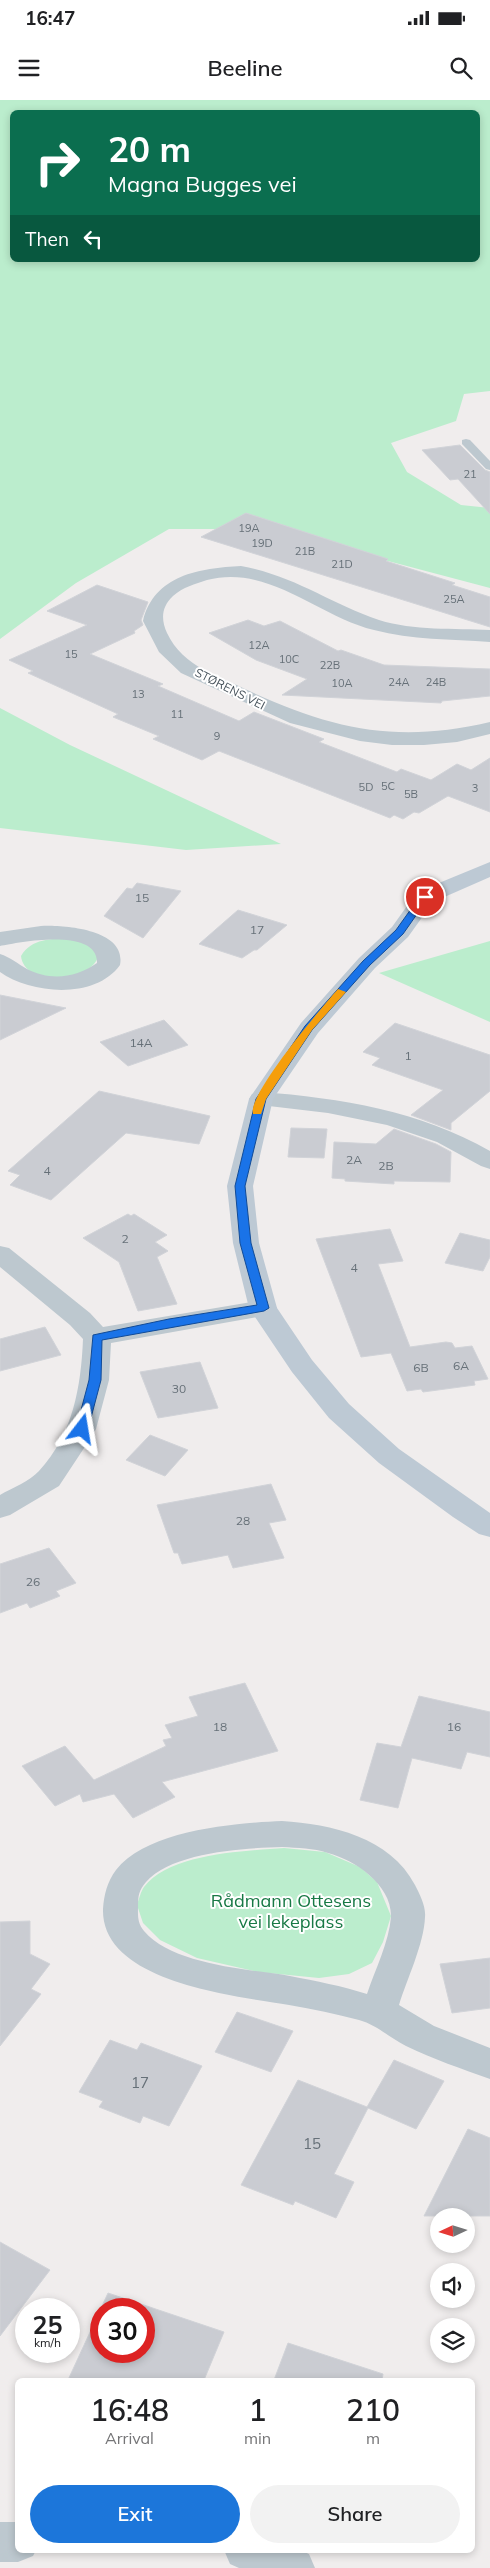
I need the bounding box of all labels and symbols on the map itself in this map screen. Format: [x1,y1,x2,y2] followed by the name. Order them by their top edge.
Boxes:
[463,467,477,481] house number: 21
[238,521,260,535] house number: 19A
[251,536,273,550] house number: 19D
[295,544,315,558] house number: 21B
[331,557,353,571] house number: 21D
[443,592,465,606] house number: 25A
[248,638,270,652] house number: 12A
[64,647,78,661] house number: 15
[279,652,299,666] house number: 10C
[320,658,340,672] house number: 22B
[193,664,268,713] street label: STØRENS VEI
[388,675,410,689] house number: 24A
[426,675,446,689] house number: 24B
[331,676,353,690] house number: 10A
[131,687,145,701] house number: 13
[170,707,184,721] house number: 11
[214,729,220,743] house number: 9
[381,779,395,793] house number: 5C
[359,780,373,794] house number: 5D
[472,781,478,795] house number: 3
[404,787,418,801] house number: 5B
[404,876,446,918] pin
[135,890,149,905] house number: 15
[250,922,264,937] house number: 17
[129,1035,153,1050] house number: 14A
[404,1048,412,1063] house number: 1
[346,1152,362,1167] house number: 2A
[378,1158,394,1173] house number: 2B
[43,1163,51,1178] house number: 4
[121,1231,129,1246] house number: 2
[350,1260,358,1275] house number: 4
[453,1358,469,1373] house number: 6A
[413,1360,429,1375] house number: 6B
[172,1381,186,1396] house number: 30
[55,1402,107,1454] position arrow
[236,1513,250,1528] house number: 28
[26,1574,40,1589] house number: 26
[213,1719,227,1734] house number: 18
[447,1719,461,1734] house number: 16
[211,1889,371,1933] park label: Rådmann Ottesens vei lekeplass
[131,2073,149,2092] house number: 17
[303,2134,321,2153] house number: 15
[430,2208,475,2252] north arrow
[90,2298,155,2363] speed limit sign: 30

